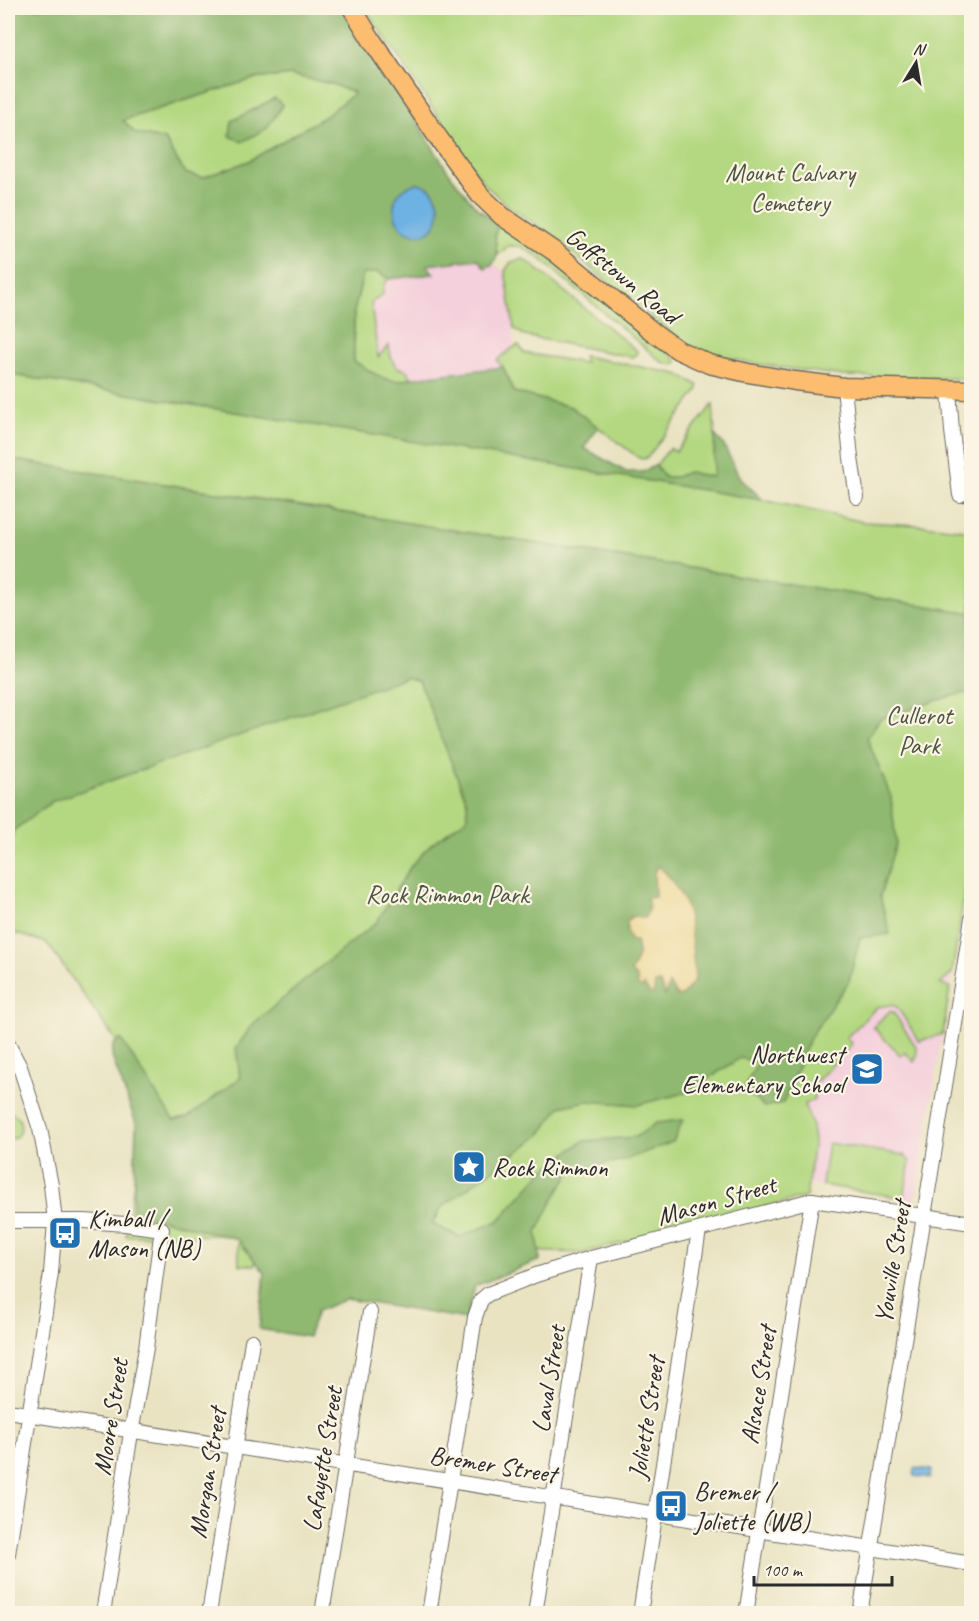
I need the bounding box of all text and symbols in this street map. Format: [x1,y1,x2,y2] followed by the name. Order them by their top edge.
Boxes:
[886,33,946,93] north arrow
[912,38,928,61] text: N
[725,156,857,219] park label: Mount Calvary Cemetery
[559,219,689,334] street label: Goffstown Road
[886,699,955,762] park label: Cullerot Park
[365,878,531,911] park label: Rock Rimmon Park
[682,1038,849,1101] place label: Northwest Elementary School
[849,1051,885,1087] school or university icon: Northwest Elementary School
[451,1149,487,1185] place icon: Rock Rimmon
[492,1151,608,1184] place label: Rock Rimmon
[653,1167,782,1233] street label: Mason Street
[867,1195,919,1326] street label: Youville Street
[88,1202,202,1265] place label: Kimball / Mason (NB)
[47,1215,83,1251] bus stop icon: Kimball / Mason (NB)
[524,1321,574,1435] street label: Laval Street
[733,1321,785,1446] street label: Alsace Street
[620,1351,673,1483] street label: Joliette Street
[85,1354,136,1478] street label: Moore Street
[295,1382,351,1534] street label: Lafayette Street
[181,1402,235,1541] street label: Morgan Street
[427,1438,562,1491] street label: Bremer Street
[692,1475,811,1538] place label: Bremer / Joliette (WB)
[653,1488,689,1524] bus stop icon: Bremer / Joliette (WB)
[754,1549,892,1587] scale bar
[763,1559,804,1581] text: 100 m

